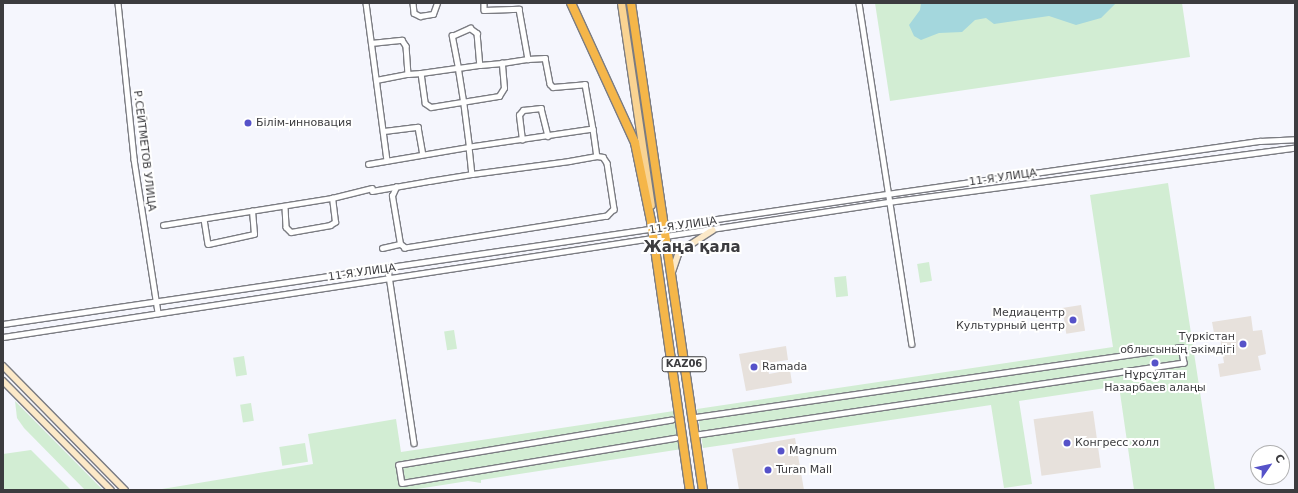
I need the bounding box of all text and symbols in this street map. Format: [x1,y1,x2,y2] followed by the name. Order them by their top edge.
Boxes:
[130,90,158,212] street label: Р.СЕЙТМЕТОВ УЛИЦА
[256,116,352,130] place label: Білім-инновация
[243,118,253,128] marker: Білім-инновация
[968,167,1038,189] street label: 11-Я УЛИЦА
[648,215,718,237] street label: 11-Я УЛИЦА
[643,239,741,257] district label: Жаңа қала
[327,262,397,284] street label: 11-Я УЛИЦА
[956,307,1065,333] place label: Медиацентр Культурный центр
[1068,315,1078,325] marker: Медиацентр Культурный центр
[1120,331,1235,357] place label: Түркістан облысының әкімдігі
[1238,339,1248,349] marker: Түркістан облысының әкімдігі
[661,356,707,372] road number: KАZ06
[1150,358,1160,368] marker: Нұрсұлтан Назарбаев алаңы
[762,360,807,374] place label: Ramada
[749,362,759,372] marker: Ramada
[1104,369,1206,395] place label: Нұрсұлтан Назарбаев алаңы
[1075,436,1159,450] place label: Конгресс холл
[1062,438,1072,448] marker: Конгресс холл
[789,444,837,458] place label: Magnum
[1250,445,1290,485] north arrow
[776,446,786,456] marker: Magnum
[1272,452,1287,466] text: С
[776,463,832,477] place label: Turan Mall
[763,465,773,475] marker: Turan Mall

